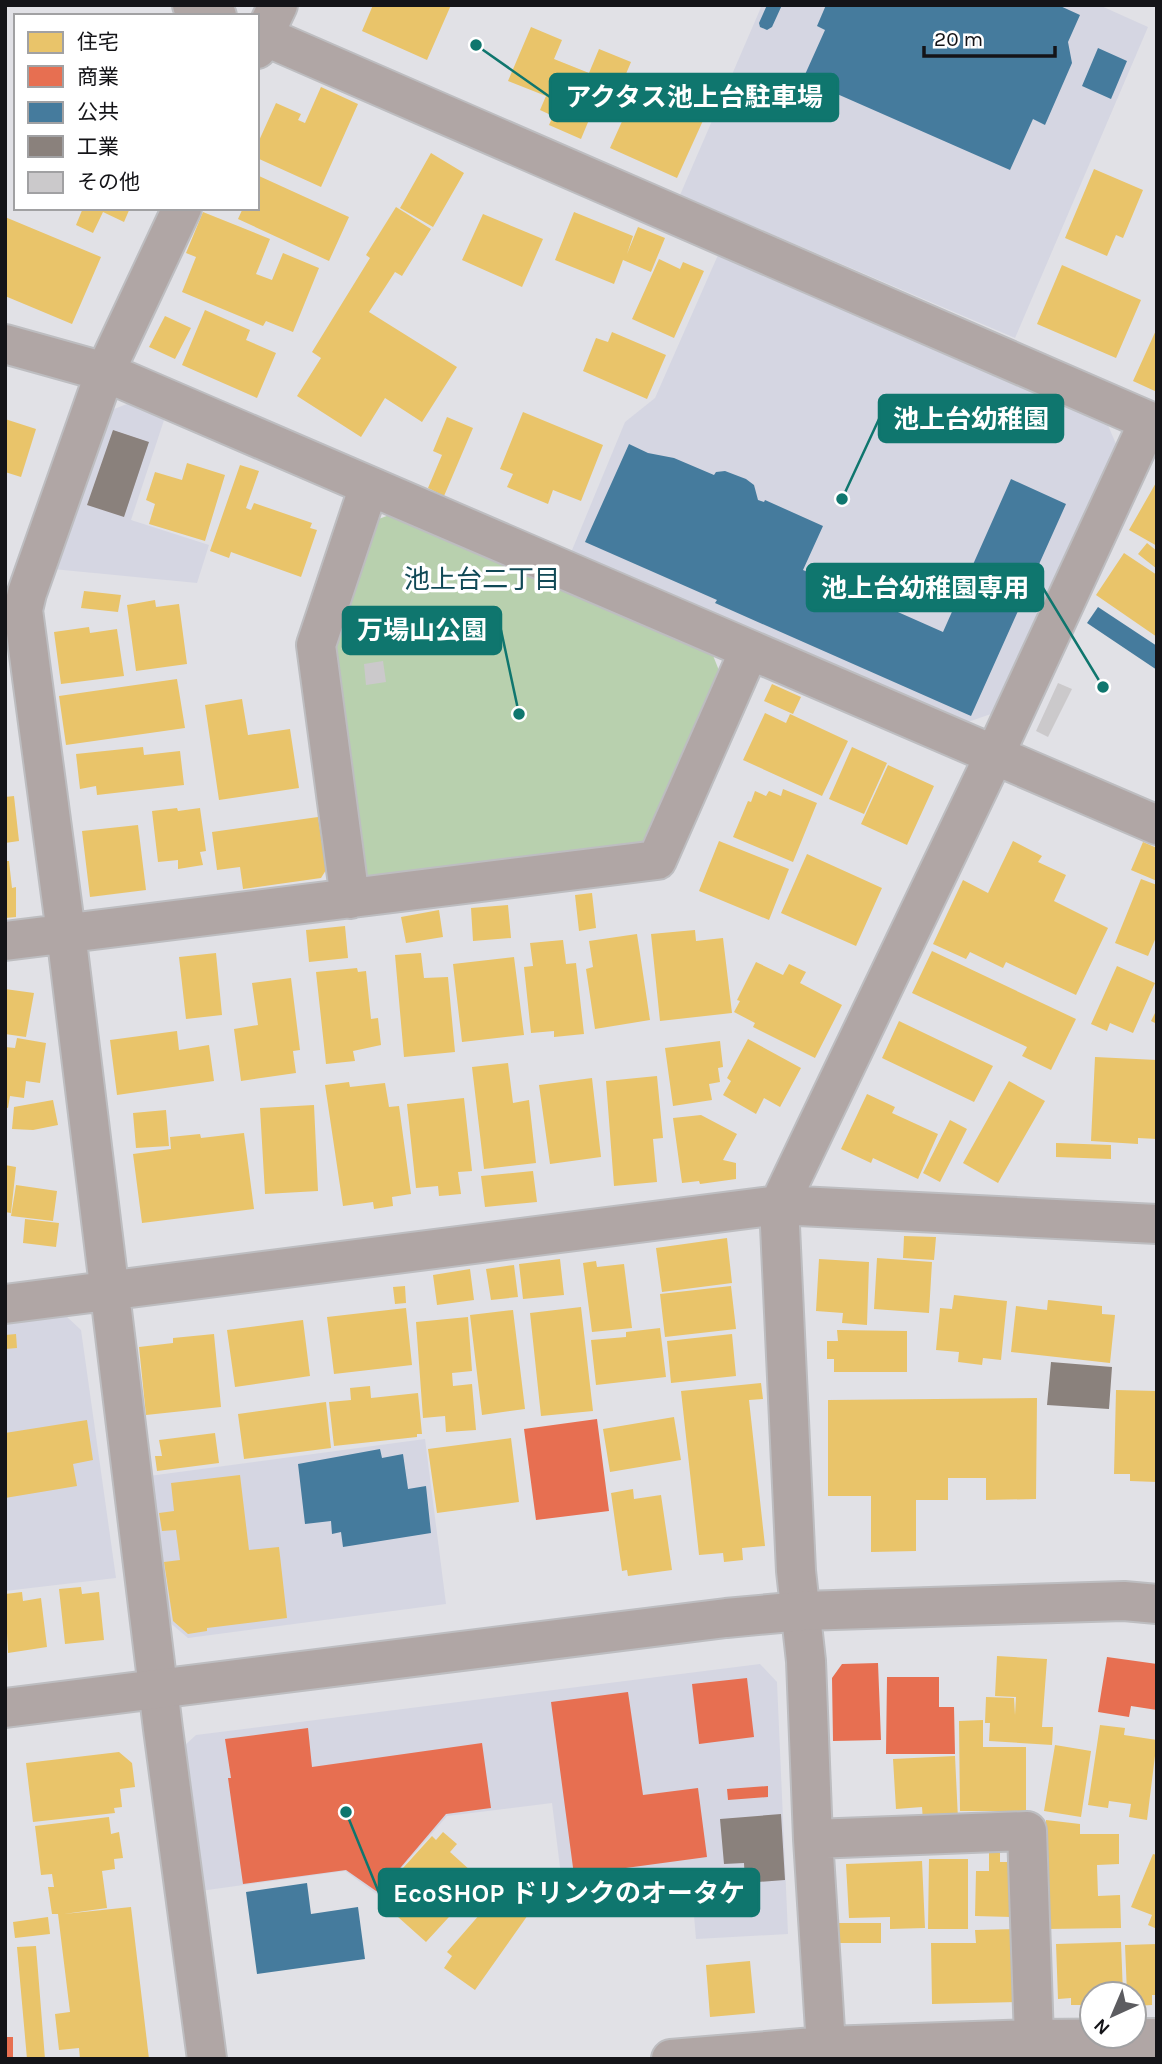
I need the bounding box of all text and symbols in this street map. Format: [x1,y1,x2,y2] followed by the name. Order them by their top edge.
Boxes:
[14,14,259,210] legend
[924,14,1055,58] scale bar
[934,27,983,51] text: 20 m
[77,30,119,54] text: 住宅
[77,65,119,89] text: 商業
[550,74,838,121] callout: アクタス池上台駐車場
[565,82,823,113] text: アクタス池上台駐車場
[77,100,119,124] text: 公共
[77,135,119,159] text: 工業
[77,170,140,194] text: その他
[879,395,1063,442] callout: 池上台幼稚園
[893,404,1049,435] text: 池上台幼稚園
[404,564,560,595] district label: 池上台二丁目
[807,564,1043,611] callout: 池上台幼稚園専用
[821,573,1029,604] text: 池上台幼稚園専用
[343,607,501,654] callout: 万場山公園
[357,615,487,646] text: 万場山公園
[379,1869,759,1916] callout: EcoSHOP ドリンクのオータケ
[393,1878,745,1909] text: EcoSHOP ドリンクのオータケ
[1078,1980,1148,2050] north arrow
[1089,2014,1114,2039] text: N

